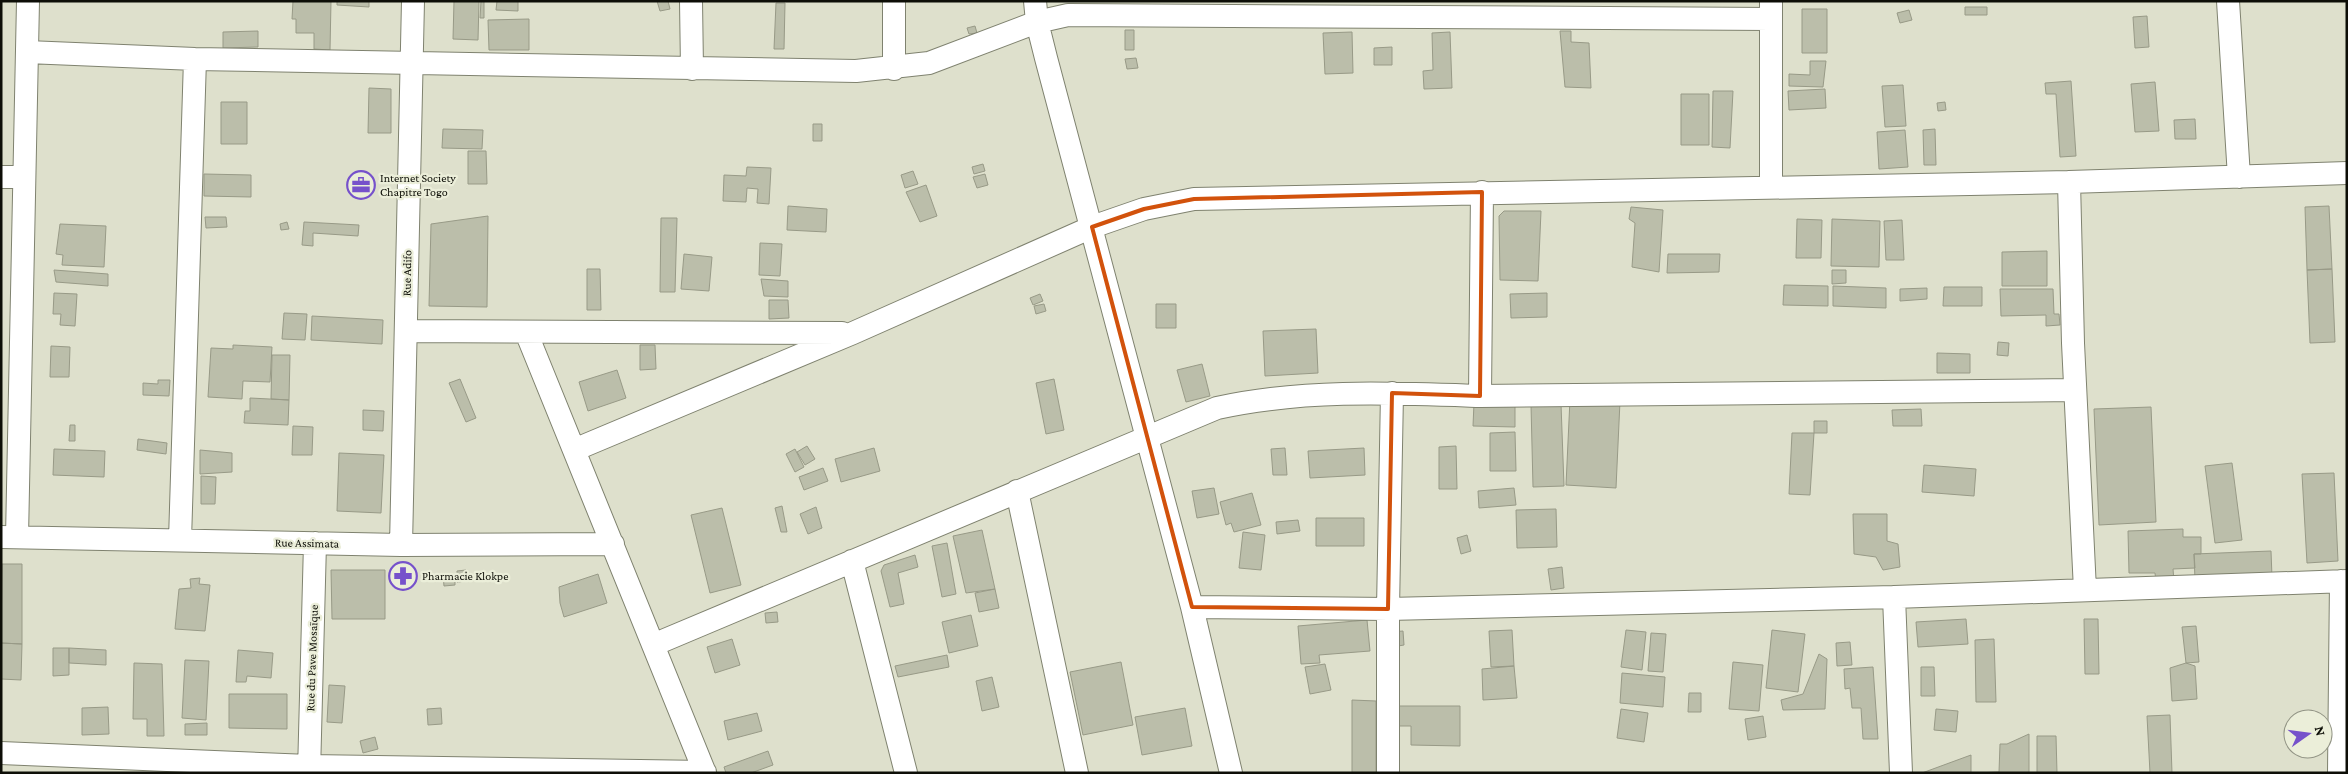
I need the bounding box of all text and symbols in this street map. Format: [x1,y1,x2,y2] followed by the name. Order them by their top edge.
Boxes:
[346,170,376,200] office icon: Internet Society Chapitre Togo
[380,171,456,199] place label: Internet Society Chapitre Togo
[400,250,414,296] street label: Rue Adifo
[275,535,340,551] street label: Rue Assimata
[388,561,418,591] pharmacy icon: Pharmacie Klokpe
[422,569,508,583] place label: Pharmacie Klokpe
[303,604,321,712] street label: Rue du Pave Mosaïque
[2283,709,2333,759] north arrow
[2312,724,2330,738] text: N

